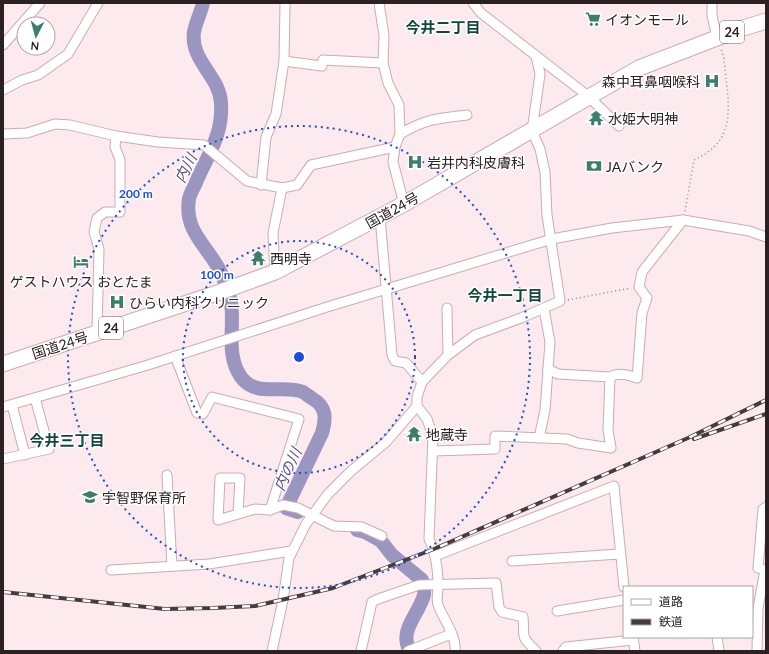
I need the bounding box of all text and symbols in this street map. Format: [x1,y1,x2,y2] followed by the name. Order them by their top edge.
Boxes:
[584,10,602,28] supermarket icon: イオンモール
[605,11,689,28] place label: イオンモール
[16,16,56,56] north arrow
[405,18,481,36] district label: 今井二丁目
[720,21,744,43] road number: 24
[30,40,40,53] text: N
[703,72,721,90] hospital icon: 森中耳鼻咽喉科
[602,73,700,90] place label: 森中耳鼻咽喉科
[587,109,605,127] temple icon: 水姫大明神
[608,110,678,127] place label: 水姫大明神
[170,149,201,185] water label: 内川
[406,153,424,171] hospital icon: 岩井内科皮膚科
[427,154,525,171] place label: 岩井内科皮膚科
[585,157,603,175] bank icon: JAバンク
[606,158,664,175] place label: JAバンク
[119,186,153,201] text: 200 m
[362,188,422,232] street label: 国道24号
[249,249,267,267] temple icon: 西明寺
[270,250,312,267] place label: 西明寺
[72,253,90,271] hotel icon: ゲストハウス おとたま
[200,267,234,282] text: 100 m
[9,273,153,290] place label: ゲストハウス おとたま
[467,286,543,304] district label: 今井一丁目
[108,293,126,311] hospital icon: ひらい内科クリニック
[129,294,269,311] place label: ひらい内科クリニック
[99,317,123,339] road number: 24
[30,328,90,362] street label: 国道24号
[292,350,306,364] centre of rings
[405,425,423,443] temple icon: 地蔵寺
[426,426,468,443] place label: 地蔵寺
[29,431,105,449] district label: 今井三丁目
[269,443,306,493] water label: 内の川
[81,488,99,506] school or university icon: 宇智野保育所
[102,489,186,506] place label: 宇智野保育所
[623,586,753,638] legend
[659,594,683,609] text: 道路
[659,614,683,629] text: 鉄道

